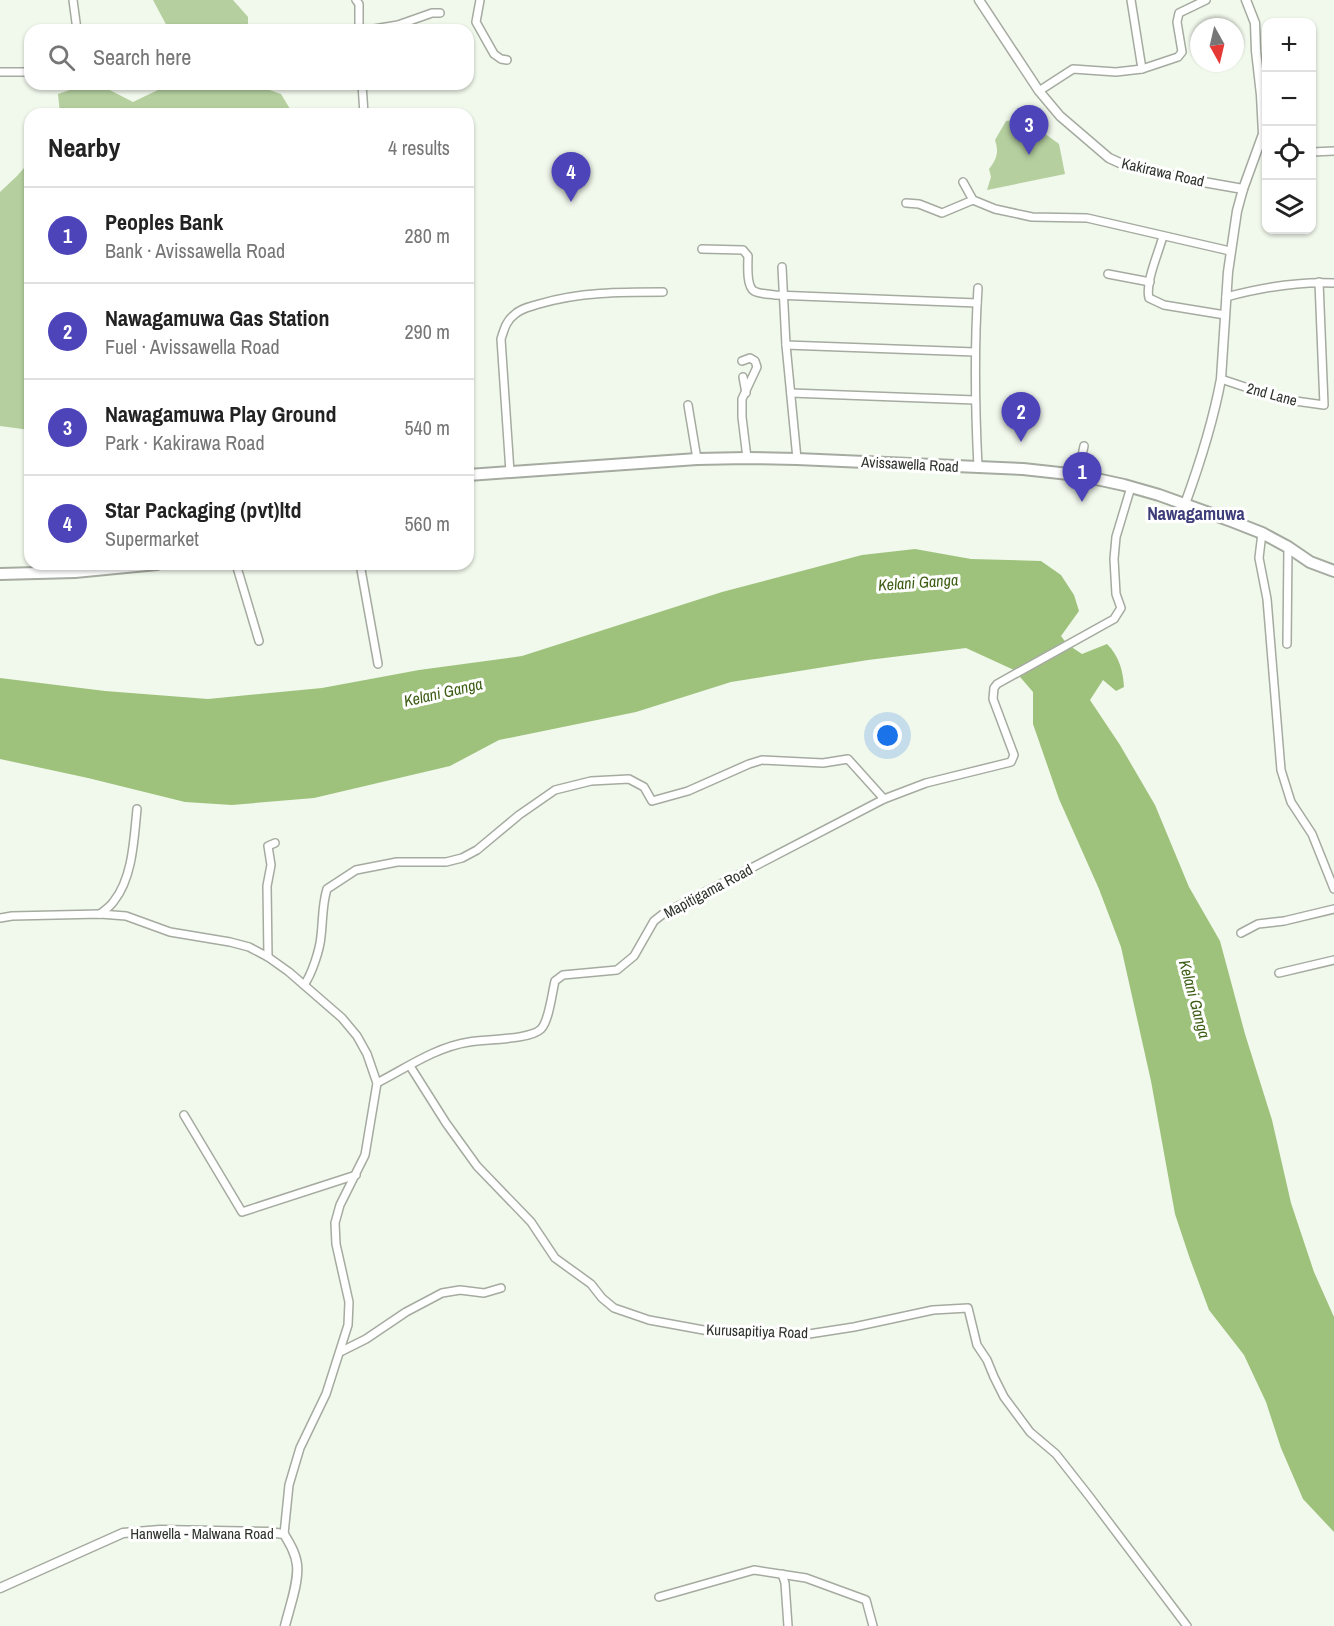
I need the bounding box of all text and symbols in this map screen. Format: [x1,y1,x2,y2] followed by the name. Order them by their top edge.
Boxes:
[1190,18,1244,72] north arrow
[1262,18,1316,234] map controls
[1262,18,1316,72] button: +
[24,24,474,90] search box
[45,41,78,74] icon: search
[93,42,191,72] text: Search here
[1262,72,1316,126] button: −
[1010,106,1048,155] pin: 3
[1262,126,1316,180] button: locate
[48,130,120,165] text: Nearby
[388,134,450,161] text: 4 results
[552,152,590,202] pin: 4
[1120,152,1206,192] street label: Kakirawa Road
[1262,180,1316,234] button: layers
[105,207,223,237] text: Peoples Bank
[63,222,72,249] text: 1
[404,222,450,249] text: 280 m
[105,237,285,264] text: Bank · Avissawella Road
[105,303,330,333] text: Nawagamuwa Gas Station
[63,318,72,345] text: 2
[404,318,450,345] text: 290 m
[105,333,280,360] text: Fuel · Avissawella Road
[1245,377,1300,411] street label: 2nd Lane
[1002,392,1040,442] pin: 2
[105,399,337,429] text: Nawagamuwa Play Ground
[63,414,72,441] text: 3
[404,414,450,441] text: 540 m
[105,429,265,456] text: Park · Kakirawa Road
[860,451,959,477] street label: Avissawella Road
[1062,452,1102,502] pin: 1
[105,495,301,525] text: Star Packaging (pvt)ltd
[1147,501,1246,526] district label: Nawagamuwa
[63,510,72,537] text: 4
[404,510,450,537] text: 560 m
[105,525,199,552] text: Supermarket
[877,568,959,596] water label: Kelani Ganga
[401,672,485,712] water label: Kelani Ganga
[873,721,902,750] your location
[660,859,756,923] street label: Mapitigama Road
[1174,957,1216,1041] water label: Kelani Ganga
[706,1319,808,1343] street label: Kurusapitiya Road
[130,1523,274,1544] street label: Hanwella - Malwana Road

